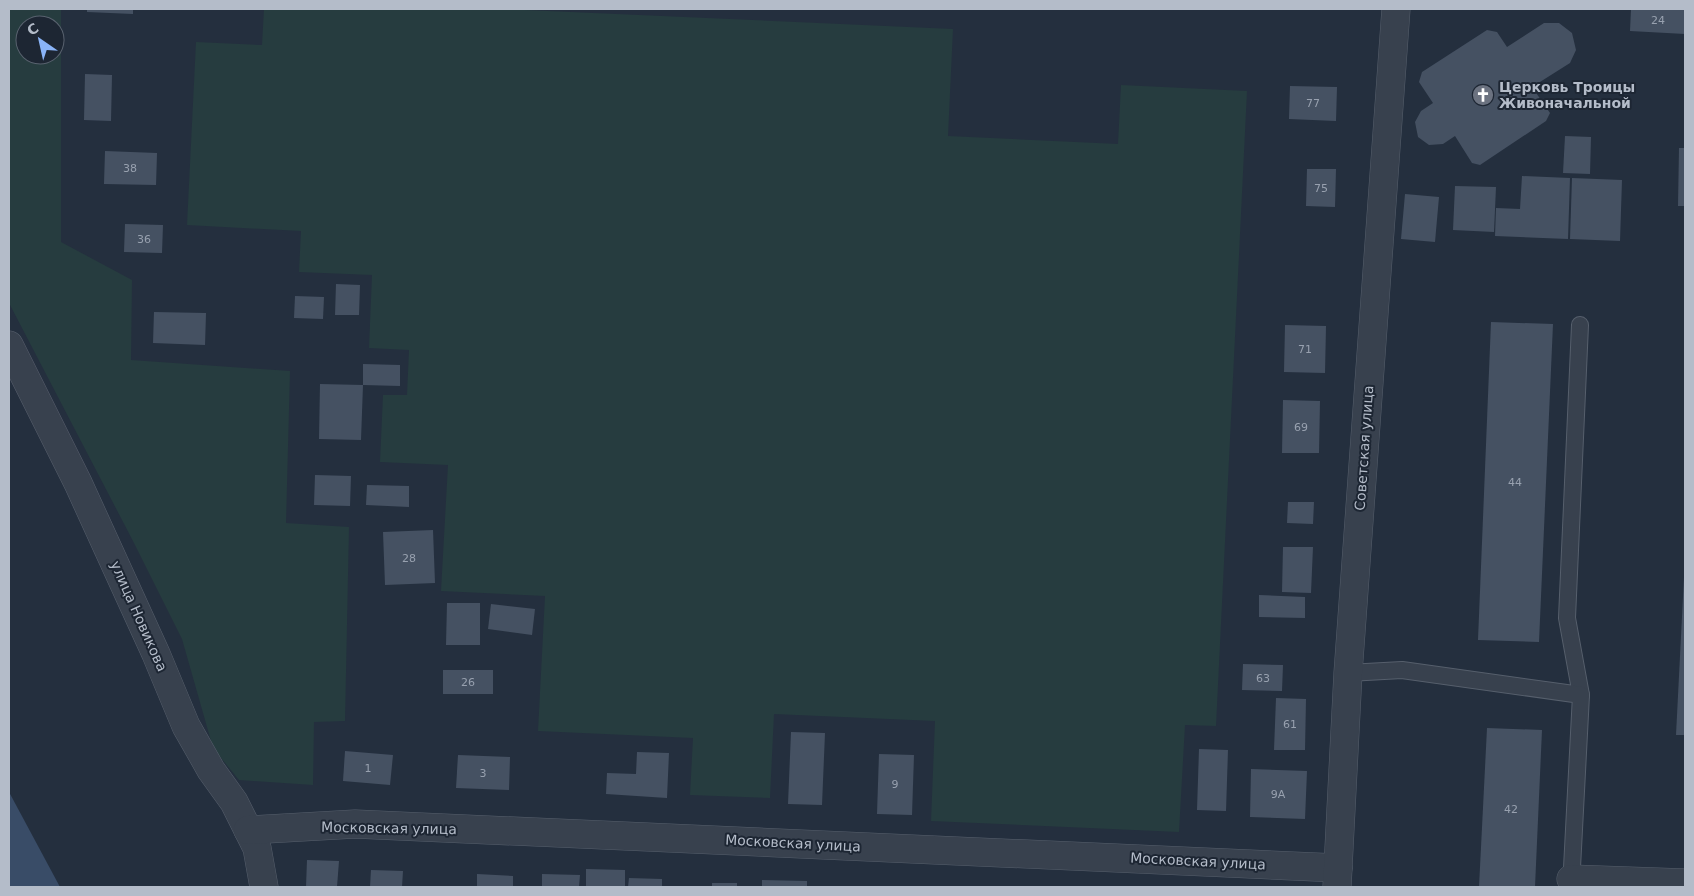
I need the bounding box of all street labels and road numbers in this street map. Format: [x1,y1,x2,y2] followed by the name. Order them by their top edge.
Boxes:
[1352,385,1376,511] street label: Советская улица
[107,558,171,674] street label: улица Новикова
[321,819,457,837] street label: Московская улица
[725,831,861,855] street label: Московская улица
[1130,849,1266,873] street label: Московская улица

